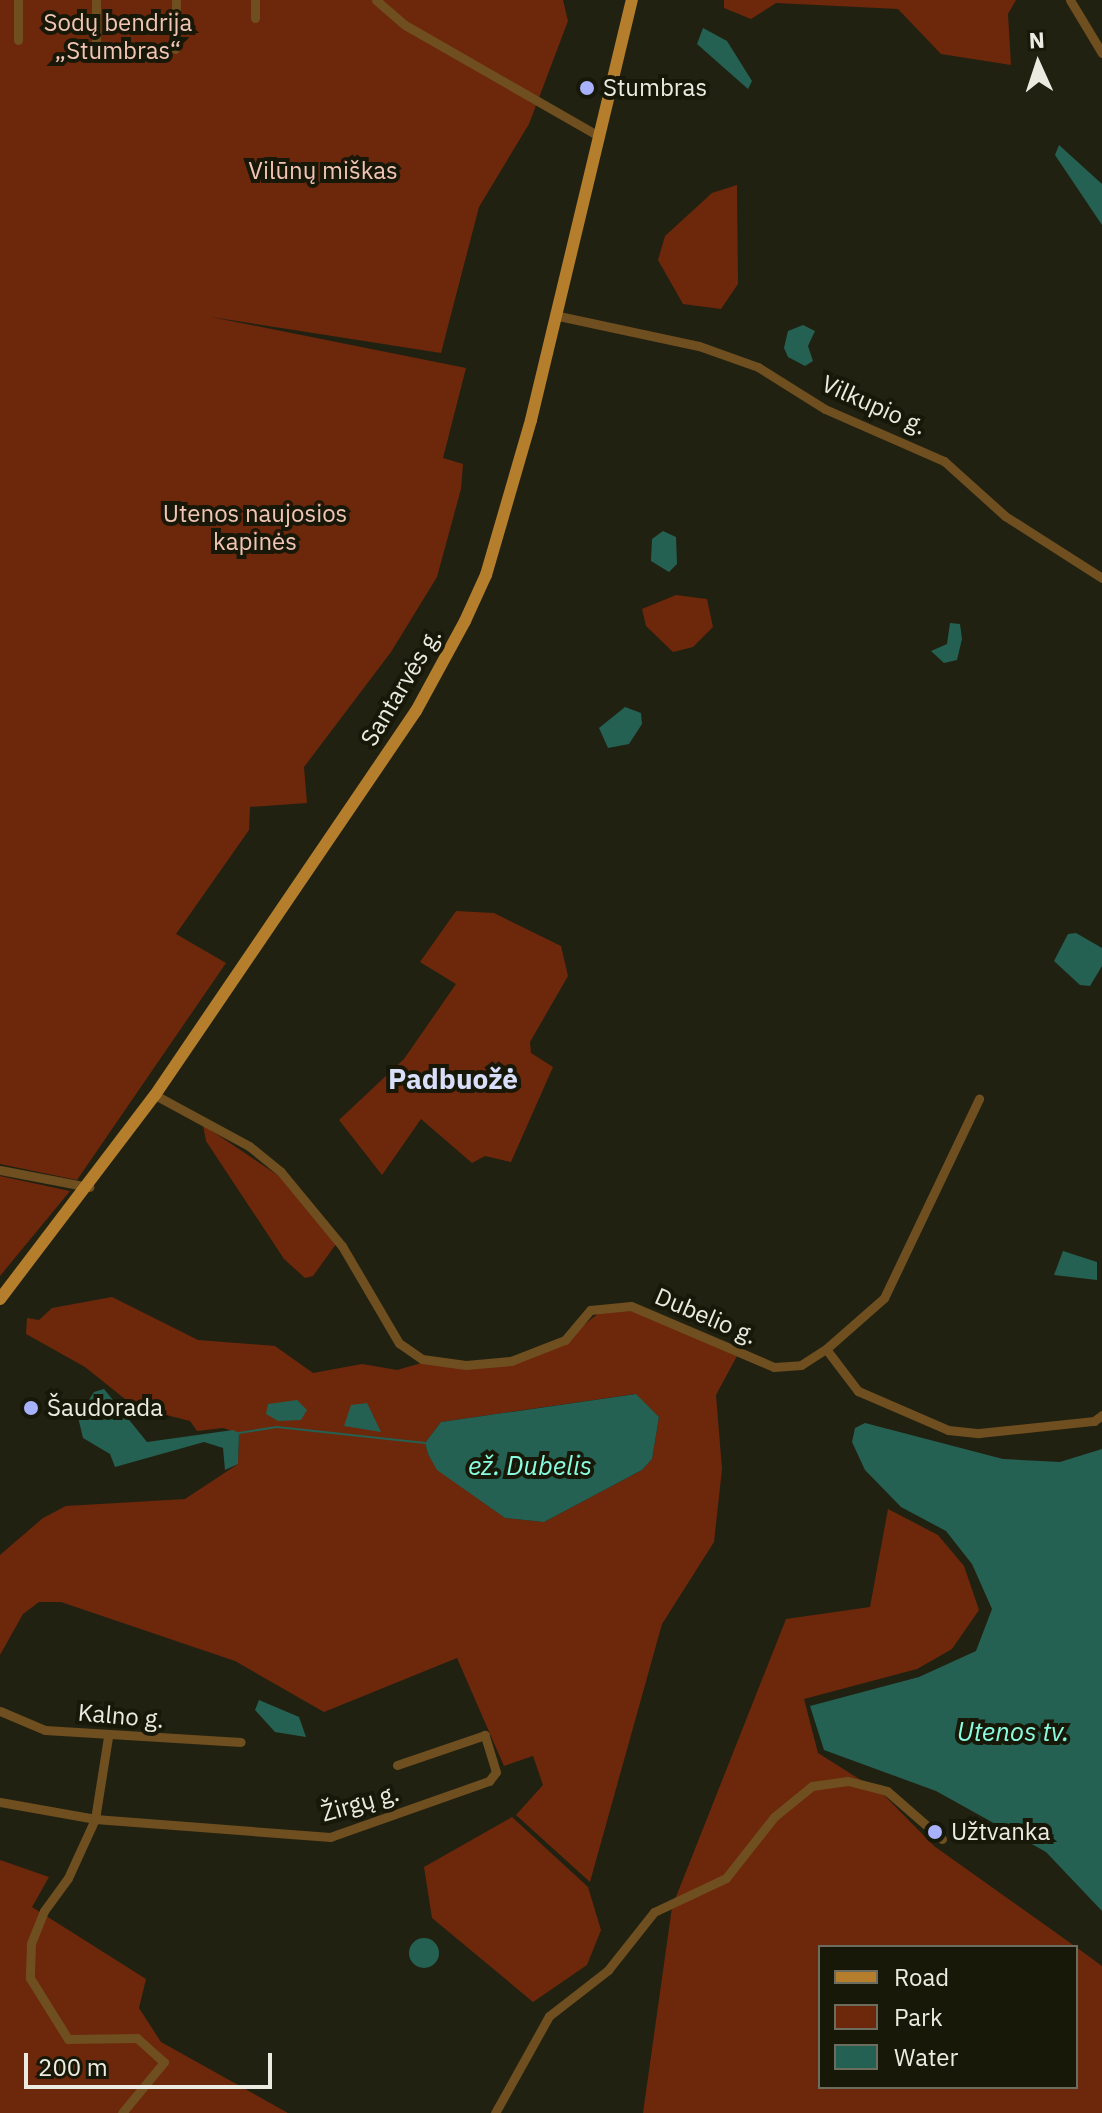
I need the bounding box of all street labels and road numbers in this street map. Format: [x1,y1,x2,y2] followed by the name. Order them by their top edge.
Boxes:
[817,369,931,441] street label: Vilkupio g.
[355,623,447,751] street label: Santarvės g.
[651,1282,761,1350] street label: Dubelio g.
[77,1698,165,1734] street label: Kalno g.
[318,1778,402,1828] street label: Žirgų g.

